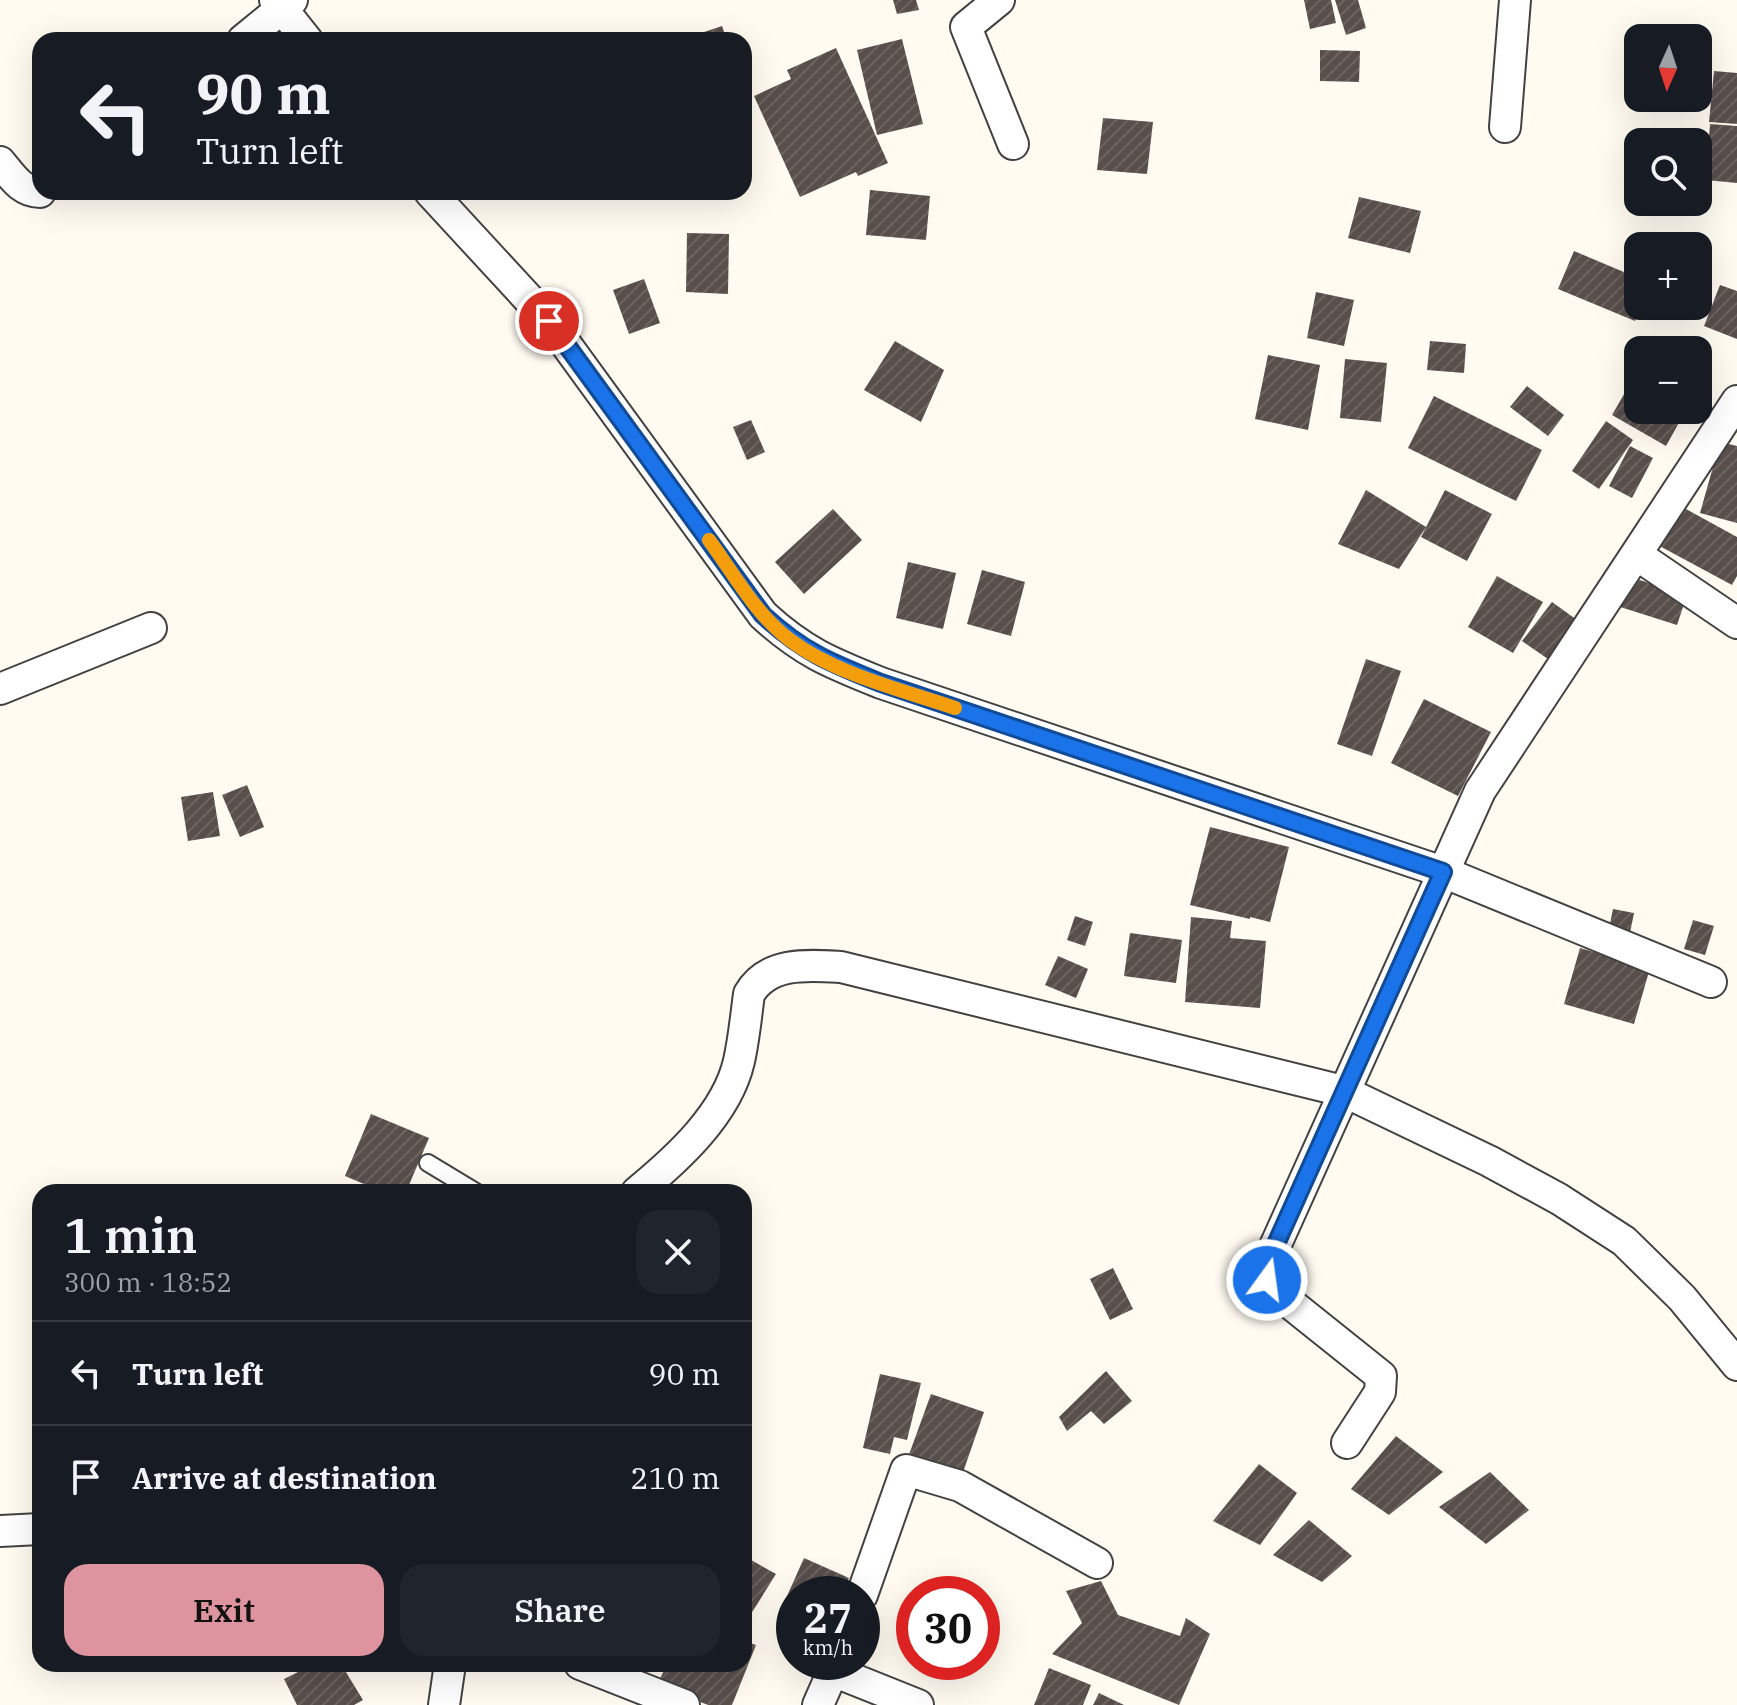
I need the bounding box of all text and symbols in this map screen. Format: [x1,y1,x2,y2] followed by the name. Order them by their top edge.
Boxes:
[1624,24,1712,112] north arrow
[1624,24,1712,424] map controls
[196,57,331,129] text: 90 m
[64,64,168,168] icon: left
[196,127,343,174] text: Turn left
[1624,128,1712,216] button: search
[1624,232,1712,320] button: +
[515,287,583,355] pin
[527,299,571,343] icon: arrive
[1624,336,1712,424] button: −
[64,1204,197,1266] text: 1 min
[636,1210,720,1294] button: close
[1225,1238,1309,1322] position arrow
[64,1265,232,1299] text: 300 m · 18:52
[64,1351,108,1395] icon: left
[132,1354,264,1393] text: Turn left
[648,1354,720,1393] text: 90 m
[64,1455,108,1499] icon: arrive
[132,1458,437,1497] text: Arrive at destination
[630,1458,720,1497] text: 210 m
[64,1564,384,1656] button: Exit
[400,1564,720,1656] button: Share
[896,1576,1000,1680] speed limit sign: 30
[804,1592,852,1644] text: 27
[803,1634,853,1661] text: km/h

